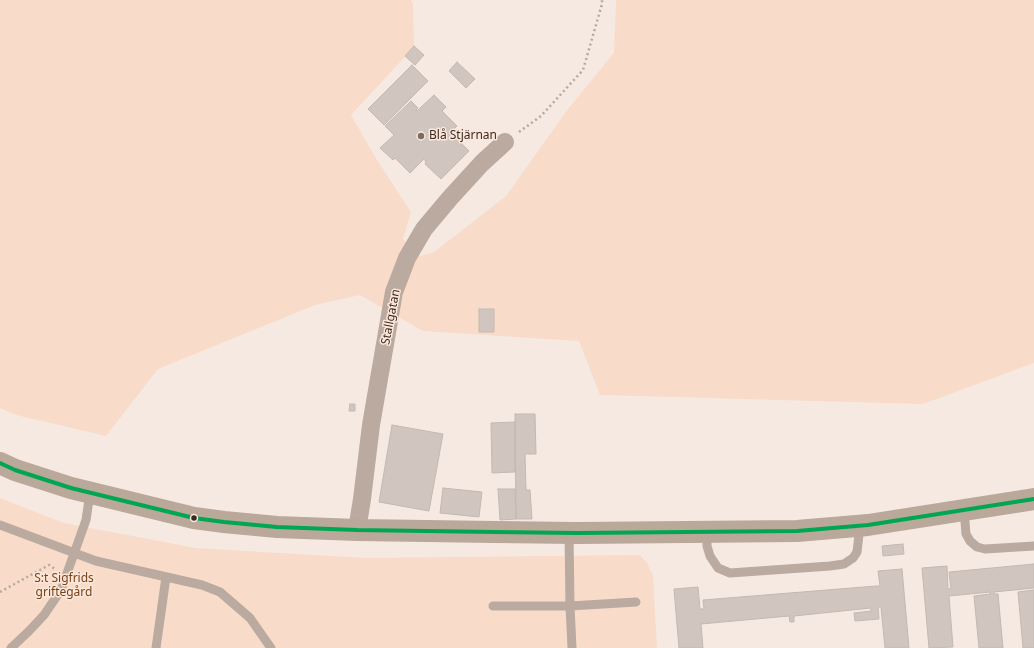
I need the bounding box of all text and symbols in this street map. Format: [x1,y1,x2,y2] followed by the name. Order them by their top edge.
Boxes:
[429,129,497,143] place label: Blå Stjärnan
[416,131,426,141] marker: Blå Stjärnan
[379,288,403,346] street label: Stallgatan
[189,513,199,523] unlabelled marker
[34,572,94,600] park label: S:t Sigfrids griftegård

